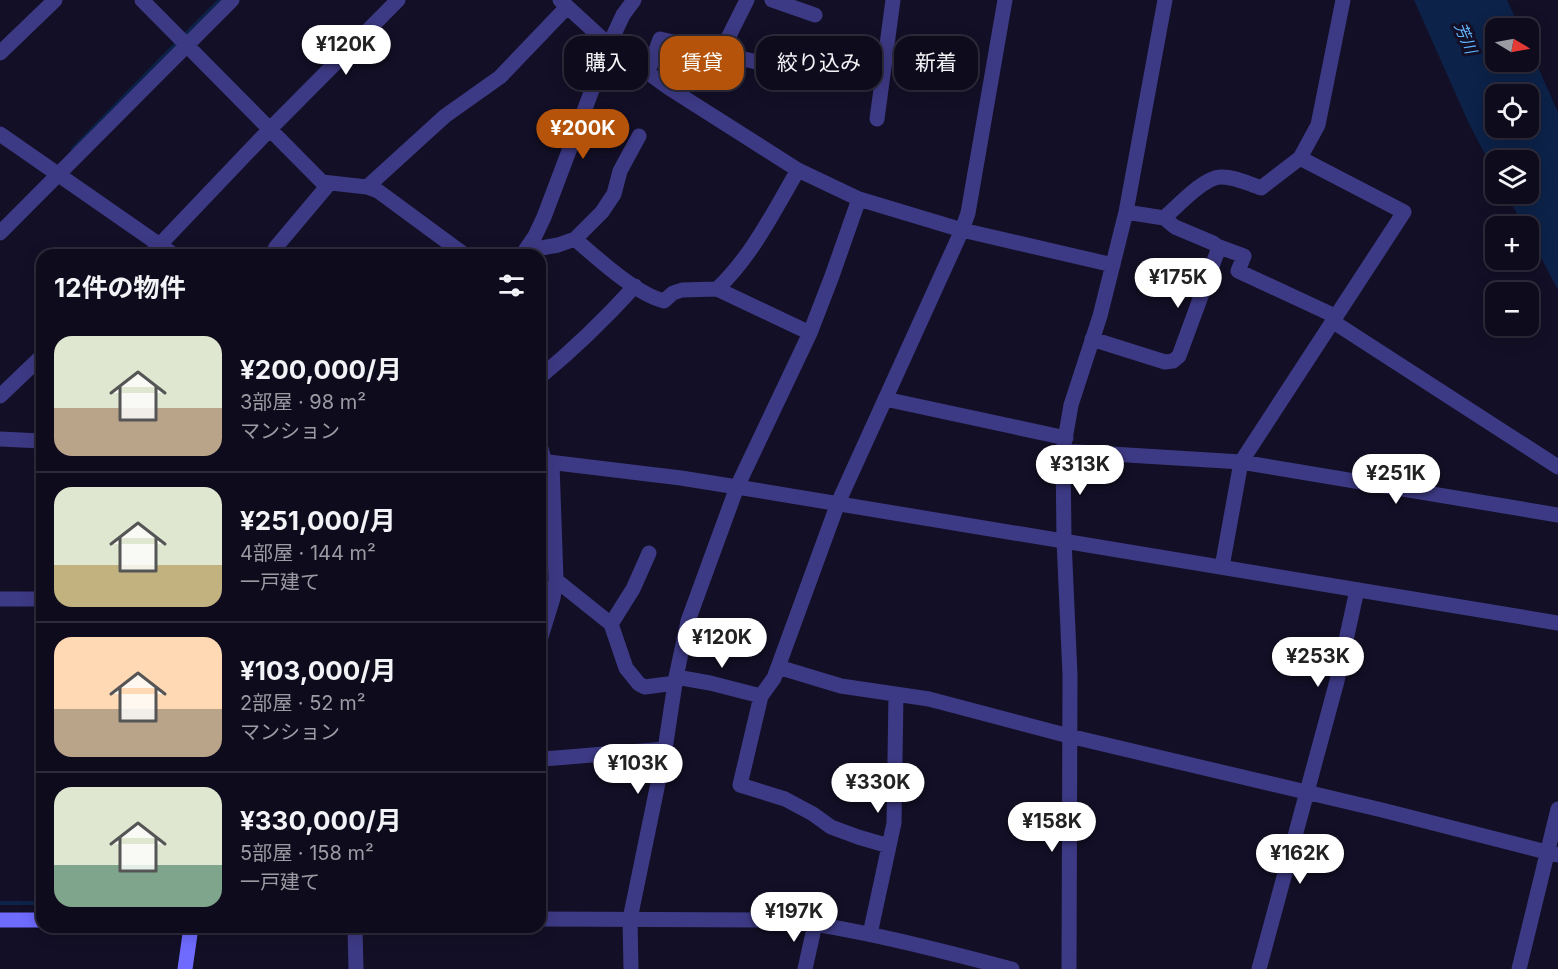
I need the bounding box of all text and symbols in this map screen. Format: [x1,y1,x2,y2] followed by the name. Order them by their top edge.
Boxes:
[1485,18,1539,72] north arrow
[1485,18,1539,336] map controls
[1451,19,1482,58] water label: 芳川
[304,25,388,76] pin: ¥120K
[316,32,376,56] text: ¥120K
[564,36,648,90] chip: 購入
[660,36,744,90] chip: 賃貸
[756,36,882,90] chip: 絞り込み
[894,36,978,90] chip: 新着
[1485,84,1539,138] button: locate
[541,109,625,160] pin: ¥200K
[550,116,616,140] text: ¥200K
[1485,150,1539,204] button: layers
[1485,216,1539,270] button: +
[1136,258,1220,309] pin: ¥175K
[1149,265,1207,289] text: ¥175K
[495,269,528,302] icon: filters
[54,272,186,303] text: 12件の物件
[1485,282,1539,336] button: −
[240,354,402,385] text: ¥200,000/月
[102,360,174,432] icon: home
[240,390,366,414] text: 3部屋 · 98 m²
[240,419,340,443] text: マンション
[1038,445,1122,496] pin: ¥313K
[1050,452,1110,476] text: ¥313K
[1354,454,1438,505] pin: ¥251K
[1366,461,1426,485] text: ¥251K
[240,505,396,536] text: ¥251,000/月
[102,511,174,583] icon: home
[240,541,376,565] text: 4部屋 · 144 m²
[240,570,320,594] text: 一戸建て
[680,618,764,669] pin: ¥120K
[692,625,752,649] text: ¥120K
[1276,637,1360,688] pin: ¥253K
[1286,644,1350,668] text: ¥253K
[240,655,396,686] text: ¥103,000/月
[102,661,174,733] icon: home
[240,691,366,715] text: 2部屋 · 52 m²
[240,720,340,744] text: マンション
[596,744,680,795] pin: ¥103K
[608,751,668,775] text: ¥103K
[836,763,920,814] pin: ¥330K
[845,770,911,794] text: ¥330K
[1010,802,1094,853] pin: ¥158K
[240,805,402,836] text: ¥330,000/月
[1022,809,1082,833] text: ¥158K
[102,811,174,883] icon: home
[1258,834,1342,885] pin: ¥162K
[240,841,374,865] text: 5部屋 · 158 m²
[1270,841,1330,865] text: ¥162K
[240,870,320,894] text: 一戸建て
[752,892,836,943] pin: ¥197K
[765,899,823,923] text: ¥197K

